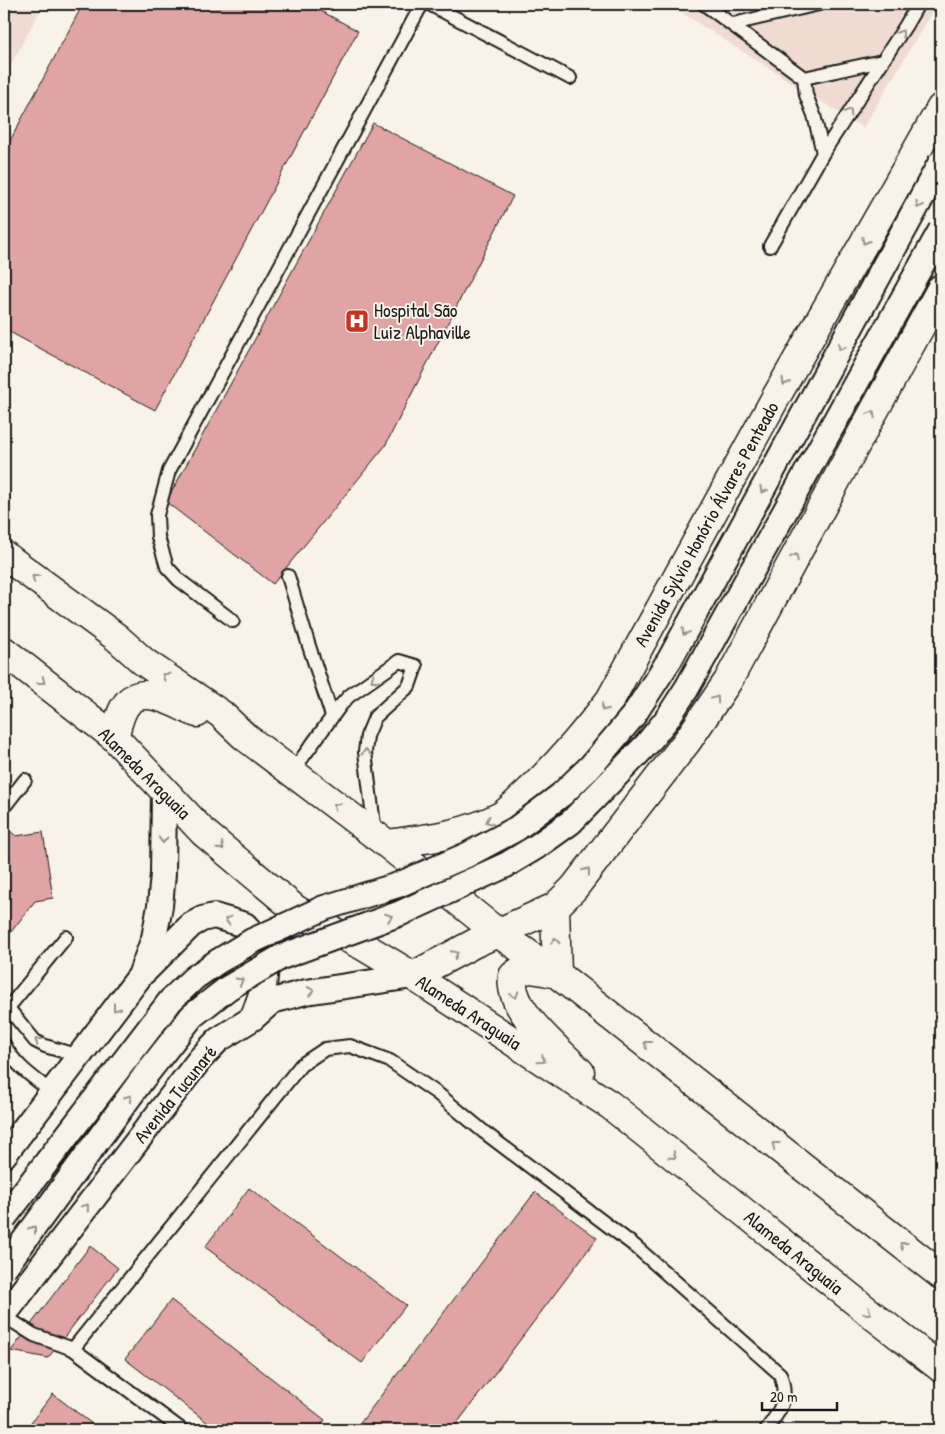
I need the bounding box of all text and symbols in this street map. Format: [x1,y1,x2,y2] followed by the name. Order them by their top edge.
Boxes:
[895,30,905,39] one-way arrow
[843,109,853,118] one-way arrow
[915,199,925,208] one-way arrow
[861,236,871,245] one-way arrow
[374,297,471,345] place label: Hospital São Luiz Alphaville
[344,308,370,334] hospital icon: Hospital São Luiz Alphaville
[837,342,847,351] one-way arrow
[781,377,791,386] one-way arrow
[628,397,785,651] street label: Avenida Sylvio Honório Álvares Penteado
[866,411,876,420] one-way arrow
[759,485,769,494] one-way arrow
[789,553,799,562] one-way arrow
[32,576,41,584] one-way arrow
[681,627,691,636] one-way arrow
[161,673,171,682] one-way arrow
[370,673,380,682] one-way arrow
[36,676,45,684] one-way arrow
[710,695,719,705] one-way arrow
[602,702,610,711] one-way arrow
[93,721,197,825] street label: Alameda Araguaia
[361,748,371,756] one-way arrow
[333,803,342,811] one-way arrow
[485,815,494,825] one-way arrow
[158,836,168,844] one-way arrow
[215,842,224,851] one-way arrow
[581,867,590,877] one-way arrow
[384,913,393,924] one-way arrow
[225,916,233,926] one-way arrow
[550,936,561,944] one-way arrow
[450,950,459,960] one-way arrow
[411,968,527,1056] street label: Alameda Araguaia
[234,977,243,987] one-way arrow
[307,987,316,997] one-way arrow
[509,990,519,998] one-way arrow
[113,1002,121,1011] one-way arrow
[34,1038,44,1047] one-way arrow
[127,1039,223,1148] street label: Avenida Tucunaré
[644,1042,653,1050] one-way arrow
[536,1054,545,1063] one-way arrow
[123,1094,132,1104] one-way arrow
[772,1142,781,1150] one-way arrow
[667,1150,676,1158] one-way arrow
[81,1204,89,1213] one-way arrow
[739,1204,850,1300] street label: Alameda Araguaia
[26,1225,36,1234] one-way arrow
[900,1242,909,1250] one-way arrow
[863,1306,872,1315] one-way arrow
[762,1379,838,1411] scale bar
[770,1386,797,1407] text: 20 m

